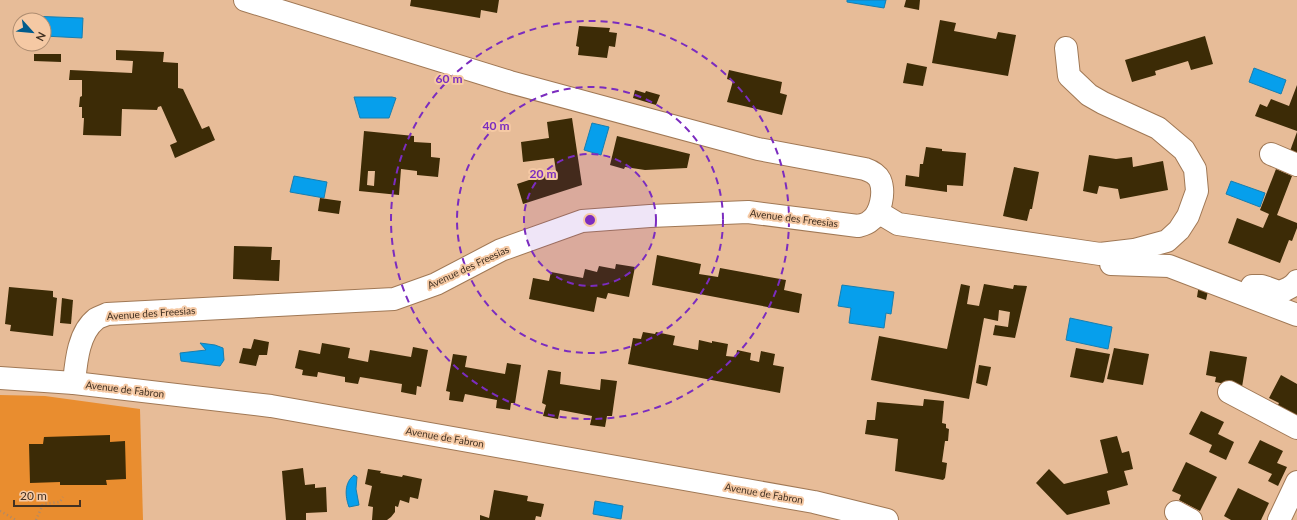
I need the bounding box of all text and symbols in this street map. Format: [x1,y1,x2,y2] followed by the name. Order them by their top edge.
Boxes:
[12,12,52,52] north arrow
[34,30,49,43] text: N
[436,71,462,86] text: 60 m
[483,118,509,133] text: 40 m
[530,166,556,181] text: 20 m
[749,207,839,229] street label: Avenue des Freesias
[583,213,597,227] centre of rings
[425,243,511,291] street label: Avenue des Freesias
[106,304,196,322] street label: Avenue des Freesias
[85,378,165,400] street label: Avenue de Fabron
[405,424,485,450] street label: Avenue de Fabron
[724,480,804,506] street label: Avenue de Fabron
[14,482,80,508] scale bar
[20,488,47,503] text: 20 m

